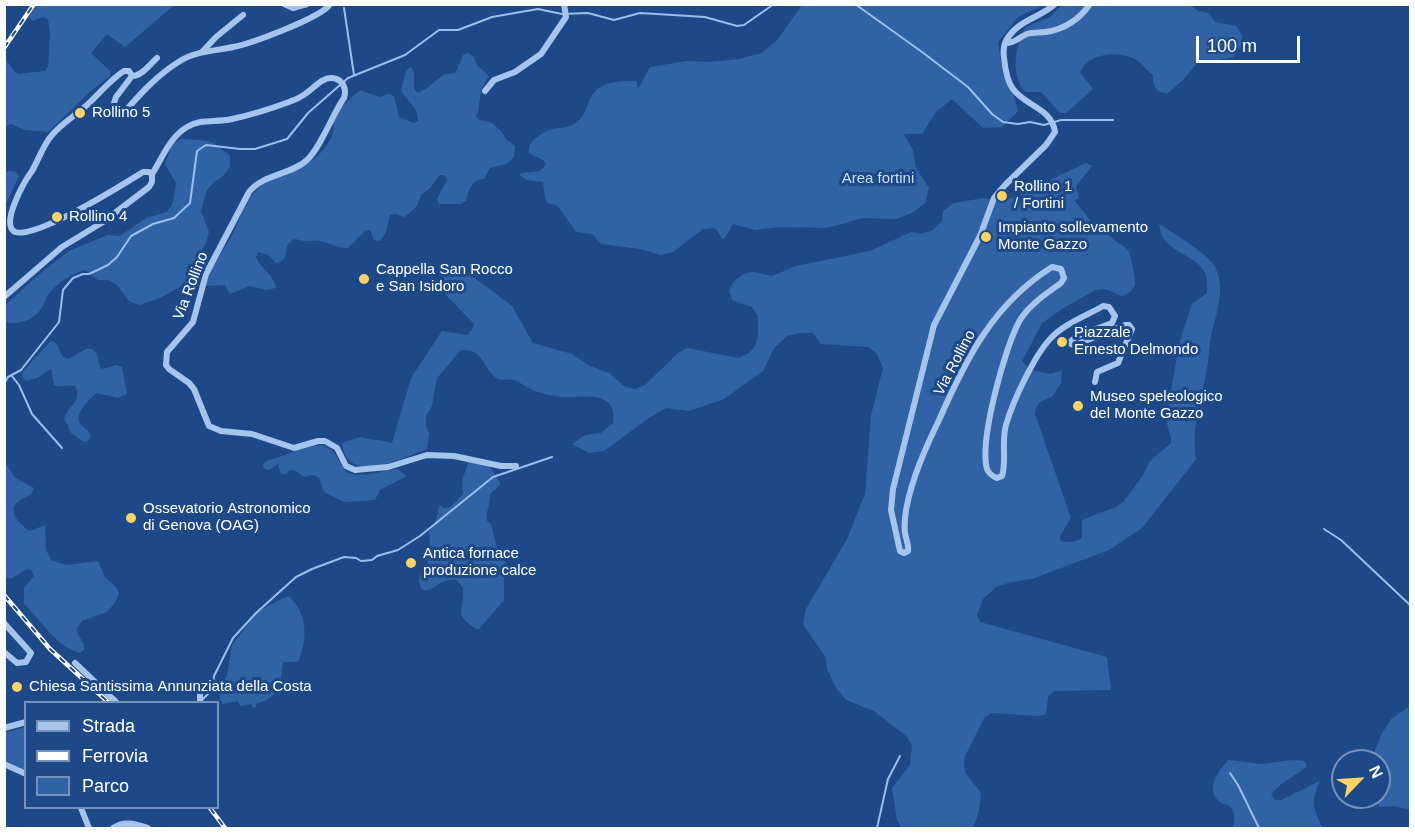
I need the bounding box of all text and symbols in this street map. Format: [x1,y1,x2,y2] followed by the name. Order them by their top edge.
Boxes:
[1199,24,1302,62] scale bar
[1207,36,1257,56] text: 100 m
[92,104,150,122] place label: Rollino 5
[73,106,87,120] marker: Rollino 5
[842,170,914,188] park label: Area fortini
[1014,178,1072,213] place label: Rollino 1 / Fortini
[995,189,1009,203] marker: Rollino 1 / Fortini
[69,208,127,226] place label: Rollino 4
[50,210,64,224] marker: Rollino 4
[998,219,1148,254] place label: Impianto sollevamento Monte Gazzo
[979,230,993,244] marker: Impianto sollevamento Monte Gazzo
[170,249,212,323] street label: Via Rollino
[376,261,513,296] place label: Cappella San Rocco e San Isidoro
[357,272,371,286] marker: Cappella San Rocco e San Isidoro
[1074,324,1198,359] place label: Piazzale Ernesto Delmondo
[930,327,980,399] street label: Via Rollino
[1055,335,1069,349] marker: Piazzale Ernesto Delmondo
[1090,388,1223,423] place label: Museo speleologico del Monte Gazzo
[1071,399,1085,413] marker: Museo speleologico del Monte Gazzo
[143,500,311,535] place label: Ossevatorio Astronomico di Genova (OAG)
[124,511,138,525] marker: Ossevatorio Astronomico di Genova (OAG)
[423,545,536,580] place label: Antica fornace produzione calce
[404,556,418,570] marker: Antica fornace produzione calce
[29,678,312,696] place label: Chiesa Santissima Annunziata della Costa
[10,680,24,694] marker: Chiesa Santissima Annunziata della Costa
[24,701,219,809] legend
[82,716,135,736] text: Strada
[82,746,148,766] text: Ferrovia
[1331,749,1391,809] north arrow
[1366,763,1386,781] text: N
[82,776,129,796] text: Parco

